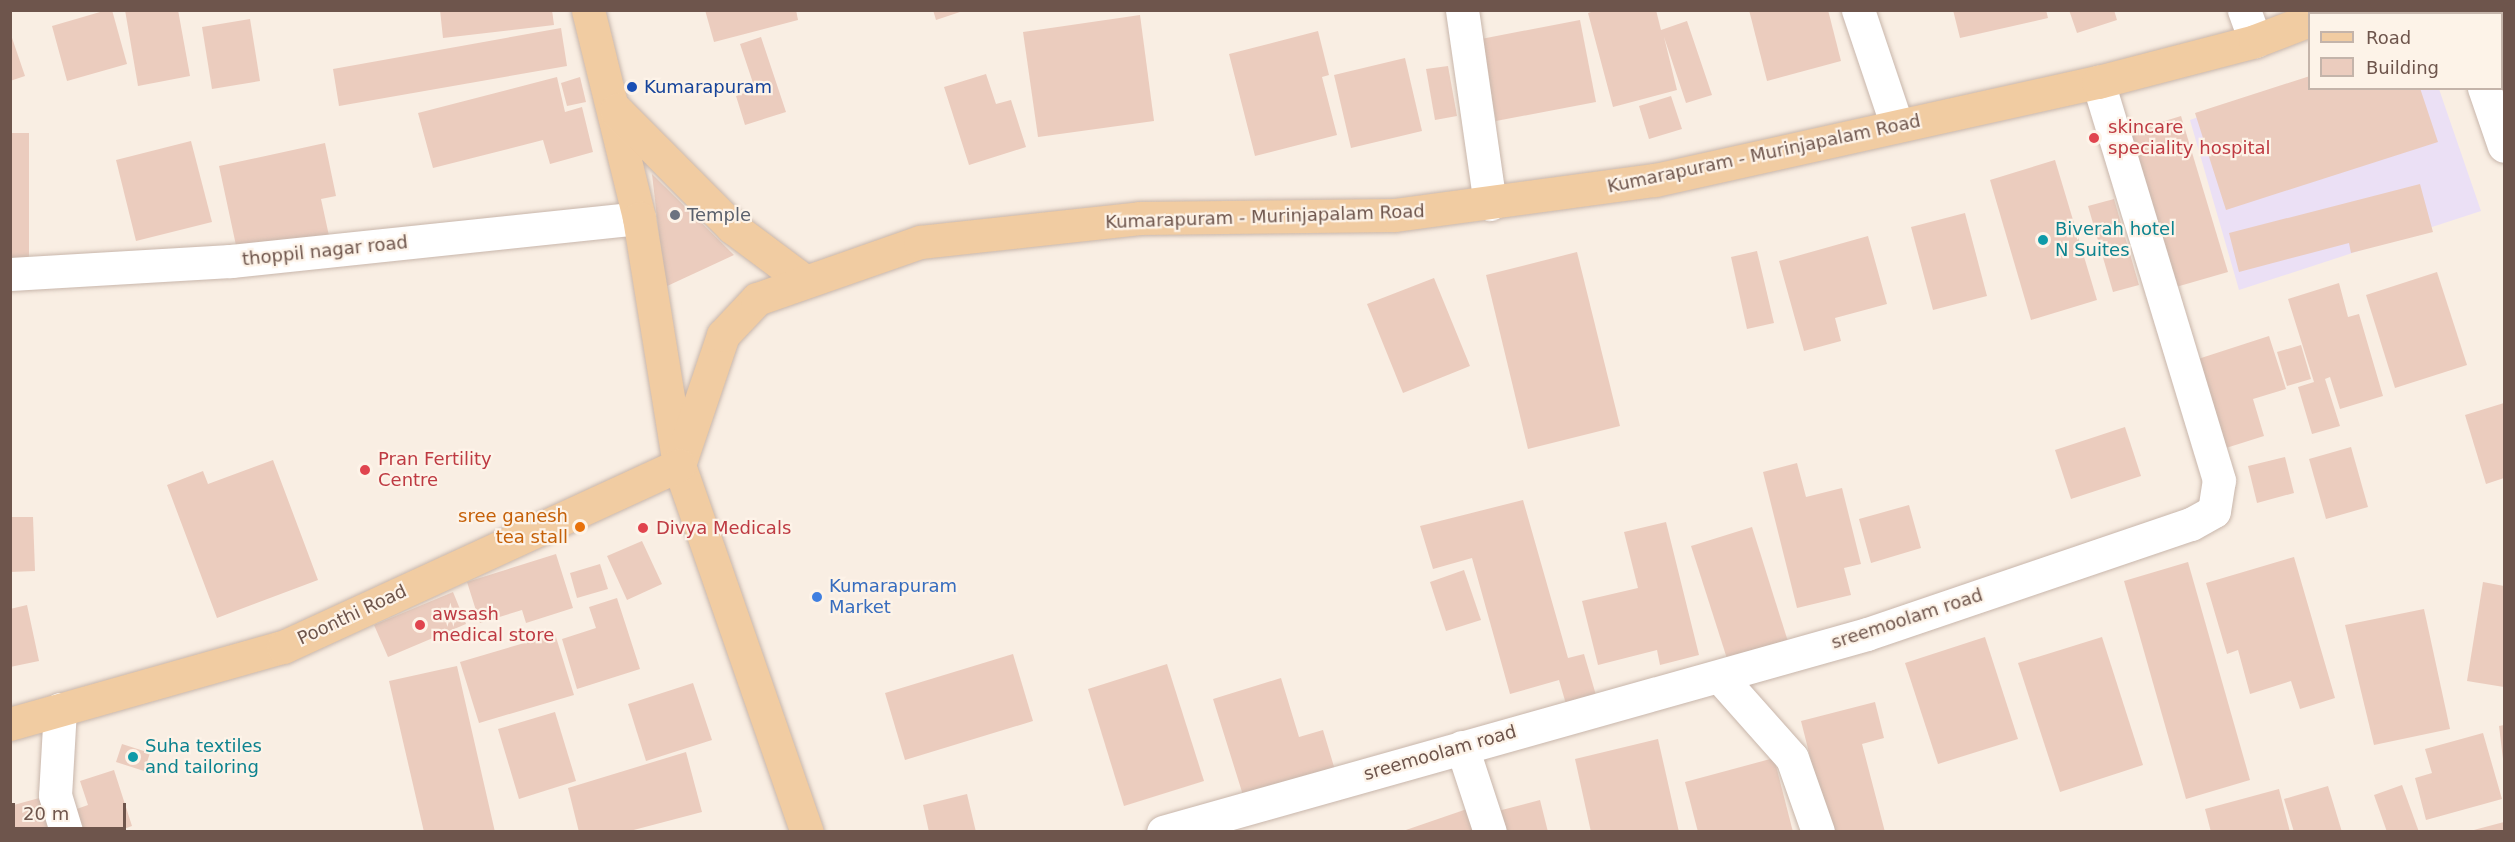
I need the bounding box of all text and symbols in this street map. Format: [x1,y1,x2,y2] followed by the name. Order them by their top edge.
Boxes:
[2308,12,2503,90] legend
[2366,27,2411,48] text: Road
[2366,57,2439,78] text: Building
[644,76,772,98] place label: Kumarapuram
[625,80,639,94] marker: Kumarapuram
[1605,110,1923,198] street label: Kumarapuram - Murinjapalam Road
[2108,117,2271,160] place label: skincare speciality hospital
[2085,129,2103,147] marker: skincare speciality hospital
[1105,201,1425,233] street label: Kumarapuram - Murinjapalam Road
[687,204,751,226] place label: Temple
[668,208,682,222] marker: Temple
[2055,219,2175,262] place label: Biverah hotel N Suites
[241,232,409,270] street label: thoppil nagar road
[2036,233,2050,247] marker: Biverah hotel N Suites
[378,449,492,492] place label: Pran Fertility Centre
[356,461,374,479] marker: Pran Fertility Centre
[458,506,568,548] place label: sree ganesh tea stall
[656,517,791,539] place label: Divya Medicals
[634,519,652,537] marker: Divya Medicals
[573,520,587,534] marker: sree ganesh tea stall
[829,576,957,618] place label: Kumarapuram Market
[294,580,410,650] street label: Poonthi Road
[1829,584,1985,654] street label: sreemoolam road
[810,590,824,604] marker: Kumarapuram Market
[432,604,554,646] place label: awsash medical store
[413,618,427,632] marker: awsash medical store
[1361,721,1519,785] street label: sreemoolam road
[145,736,262,778] place label: Suha textiles and tailoring
[126,750,140,764] marker: Suha textiles and tailoring
[15,791,129,829] scale bar
[23,803,69,824] text: 20 m

